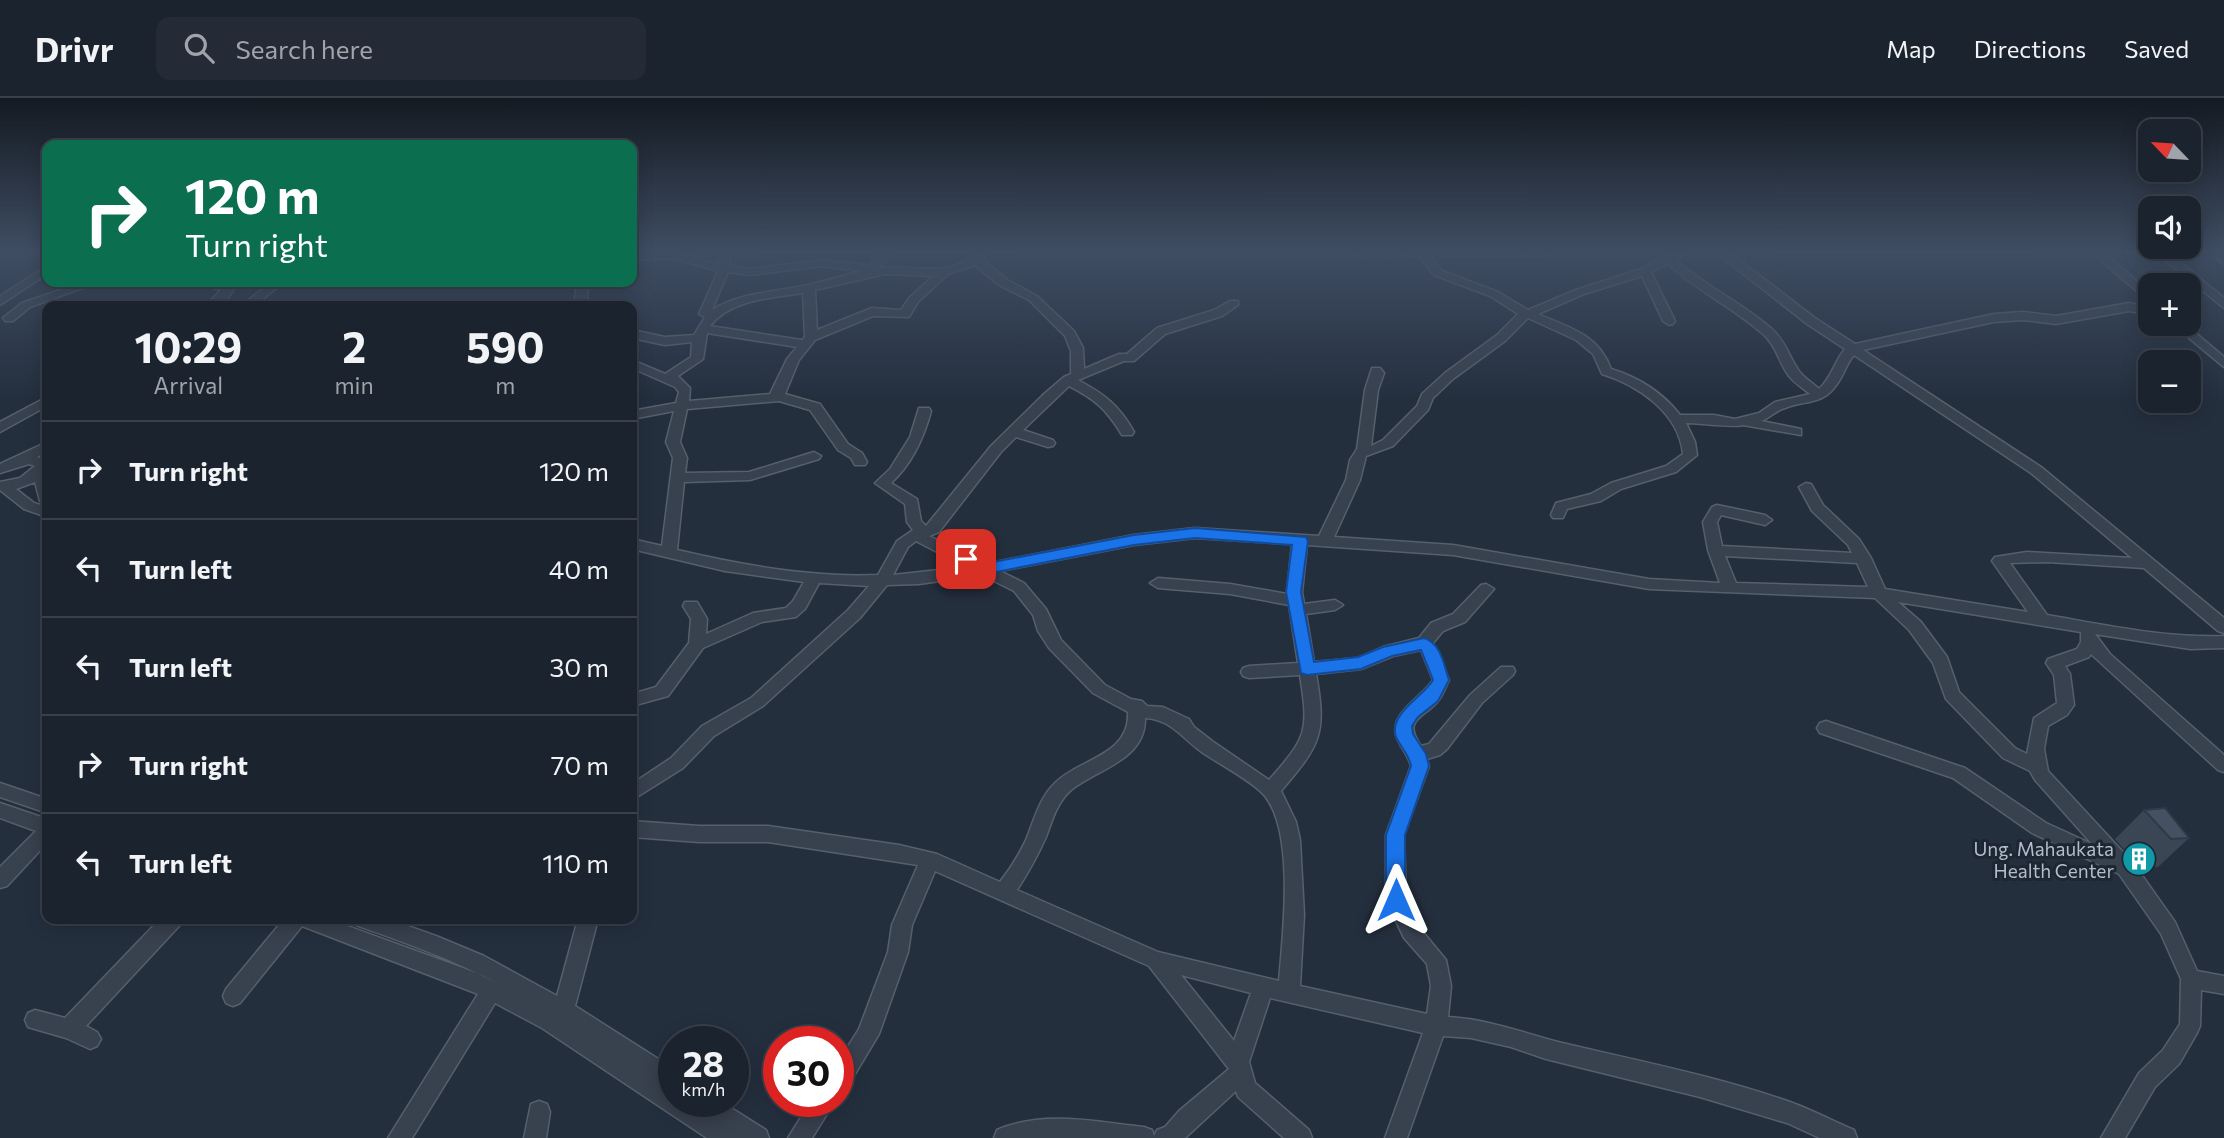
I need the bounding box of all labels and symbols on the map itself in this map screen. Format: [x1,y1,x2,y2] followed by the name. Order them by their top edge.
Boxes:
[2138,119,2202,182] north arrow
[936,529,996,589] pin
[1973,837,2114,882] place label: Ung. Mahaukata Health Center
[2120,840,2158,878] building icon: Ung. Mahaukata Health Center
[1359,863,1433,937] position arrow
[763,1026,854,1117] speed limit sign: 30

